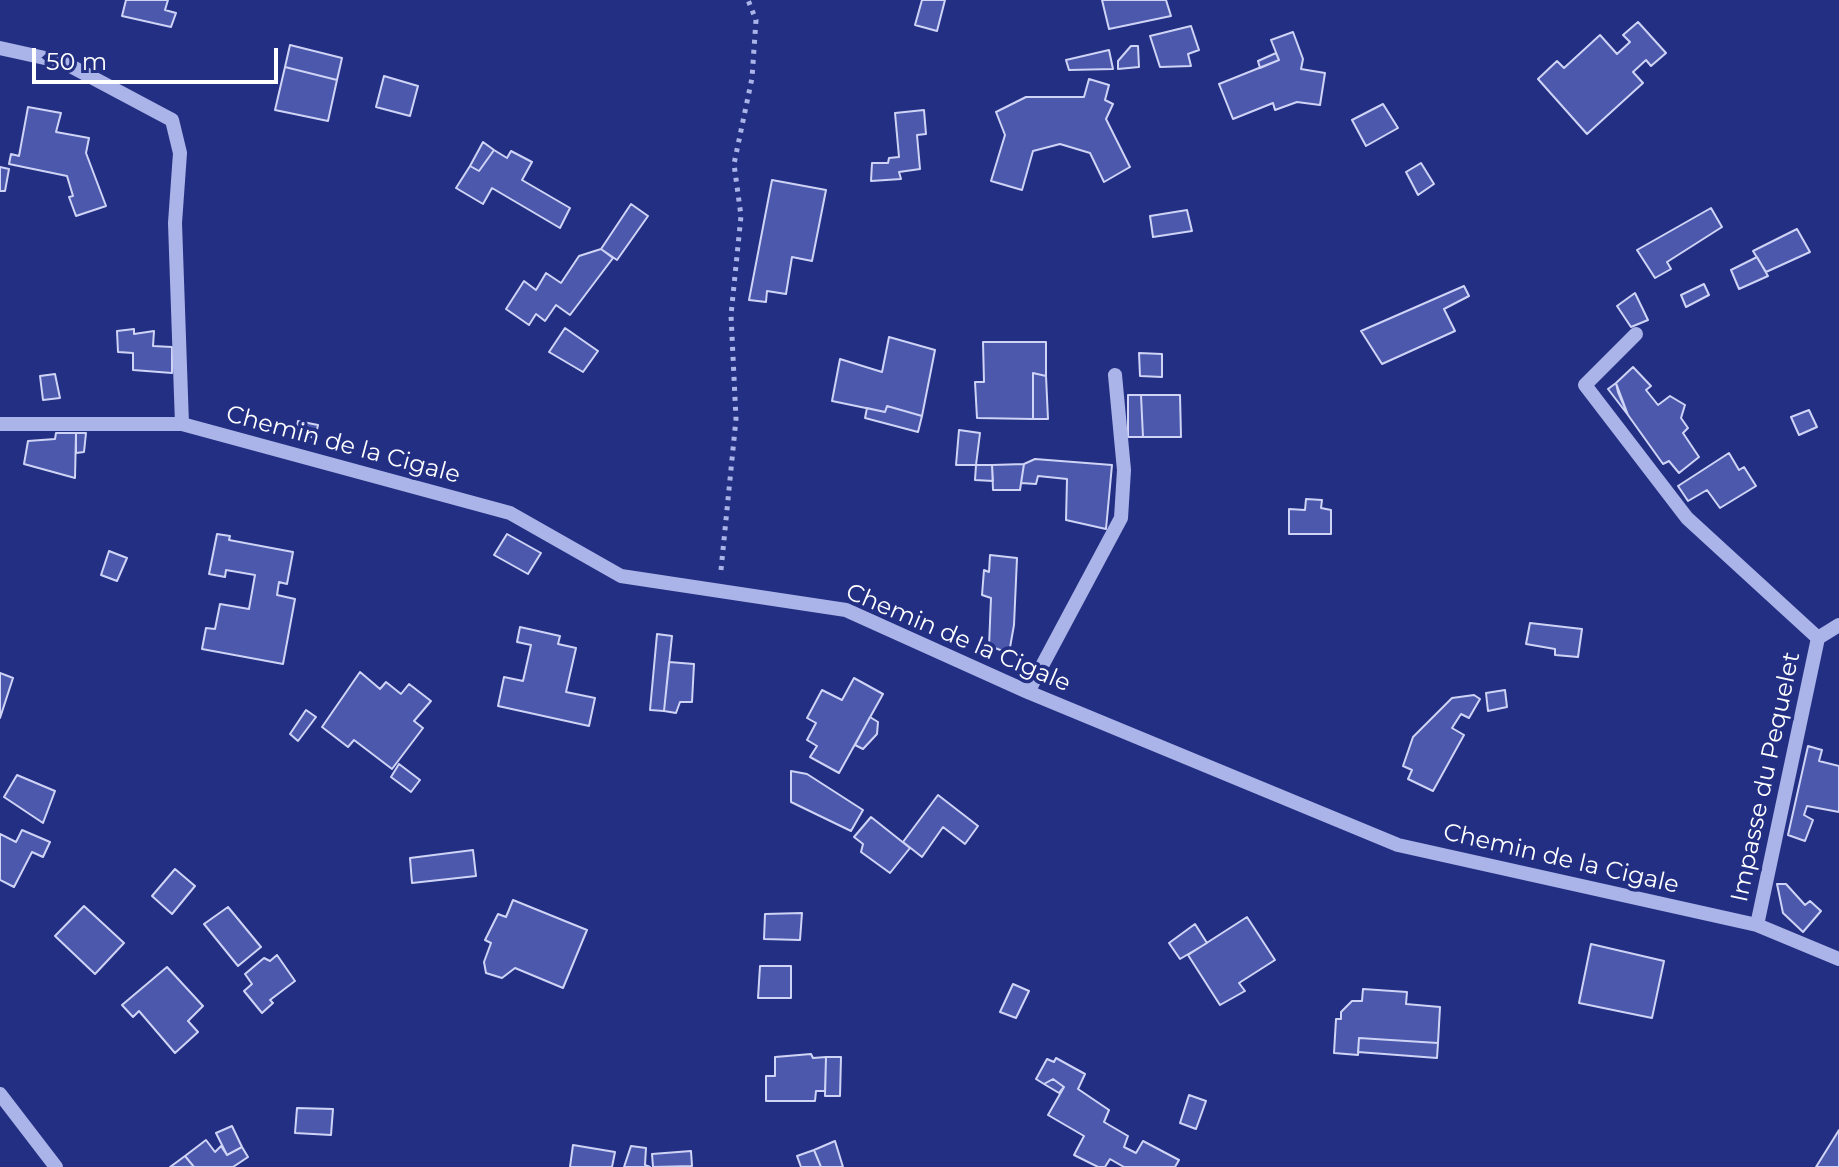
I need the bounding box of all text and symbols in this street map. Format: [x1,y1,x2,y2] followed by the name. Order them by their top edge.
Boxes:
[36,32,282,82] scale bar
[46,47,107,76] text: 50 m
[223,400,463,490] street label: Chemin de la Cigale
[841,578,1075,698] street label: Chemin de la Cigale
[1725,649,1807,905] street label: Impasse du Pequelet
[1440,818,1682,900] street label: Chemin de la Cigale

